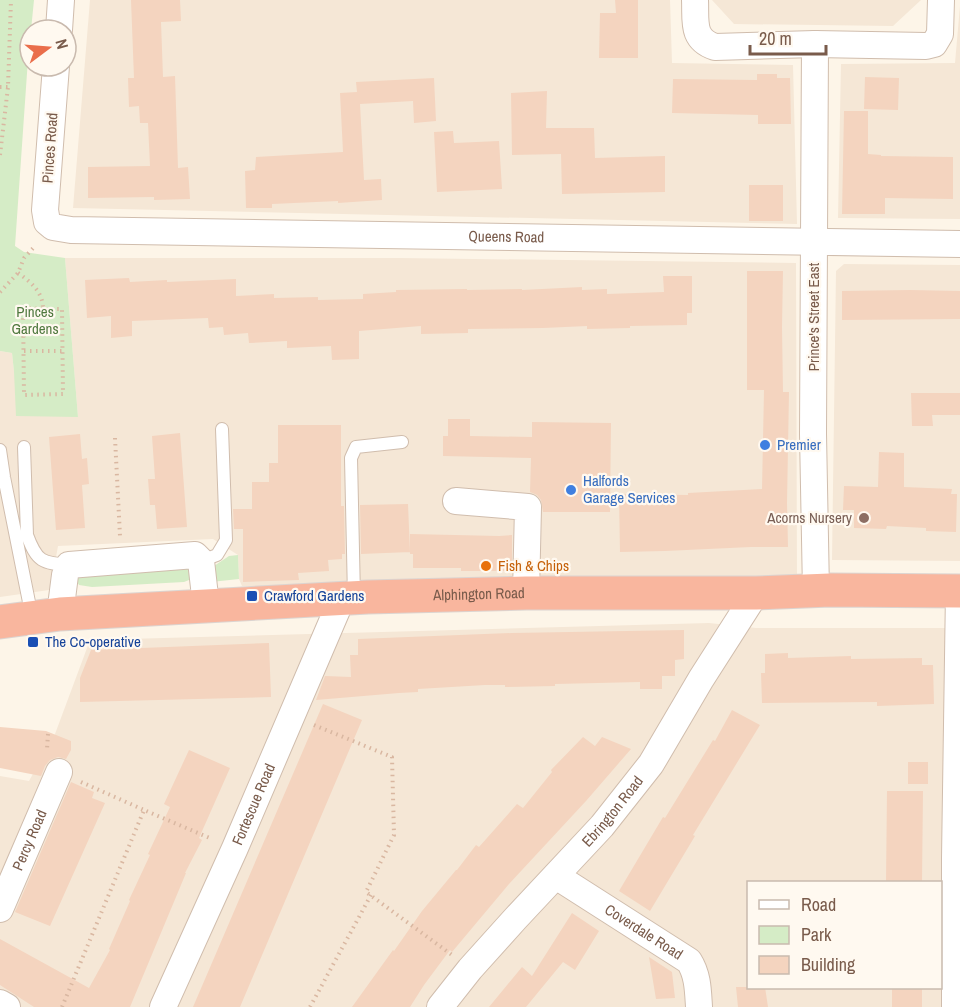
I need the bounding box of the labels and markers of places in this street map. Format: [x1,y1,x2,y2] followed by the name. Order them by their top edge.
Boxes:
[777,434,821,455] place label: Premier
[758,438,772,452] marker: Premier
[583,470,675,508] place label: Halfords Garage Services
[564,483,578,497] marker: Halfords Garage Services
[766,507,853,528] place label: Acorns Nursery
[857,511,871,525] marker: Acorns Nursery
[498,555,569,576] place label: Fish & Chips
[479,559,493,573] marker: Fish & Chips
[264,585,365,606] place label: Crawford Gardens
[245,589,259,603] marker: Crawford Gardens
[45,631,141,652] place label: The Co-operative
[26,635,40,649] marker: The Co-operative

